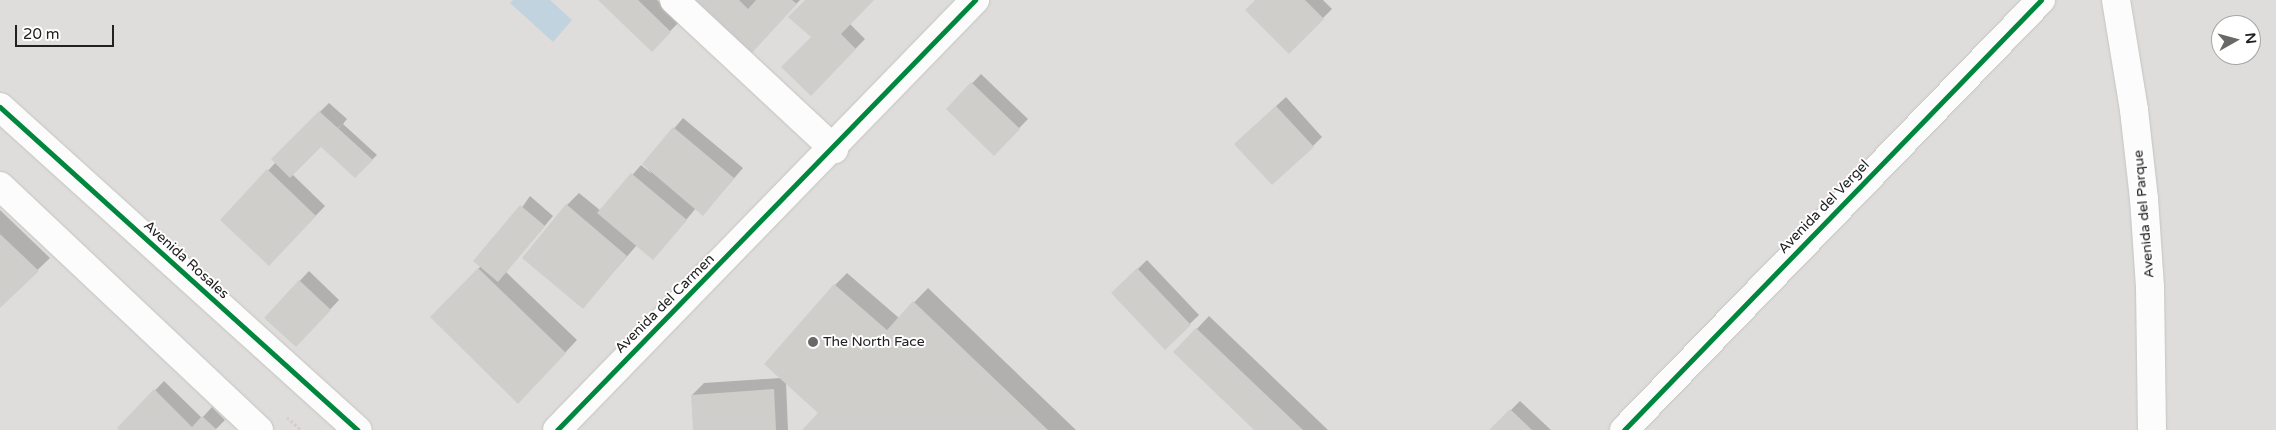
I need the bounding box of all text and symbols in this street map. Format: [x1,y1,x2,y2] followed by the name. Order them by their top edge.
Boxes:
[18,15,116,47] scale bar
[2211,15,2261,65] north arrow
[23,25,60,43] text: 20 m
[2241,32,2260,45] text: N
[2130,149,2158,279] street label: Avenida del Parque
[1775,157,1873,257] street label: Avenida del Vergel
[140,217,232,303] street label: Avenida Rosales
[612,251,718,357] street label: Avenida del Carmen
[823,334,925,350] place label: The North Face
[807,336,819,348] marker: The North Face

